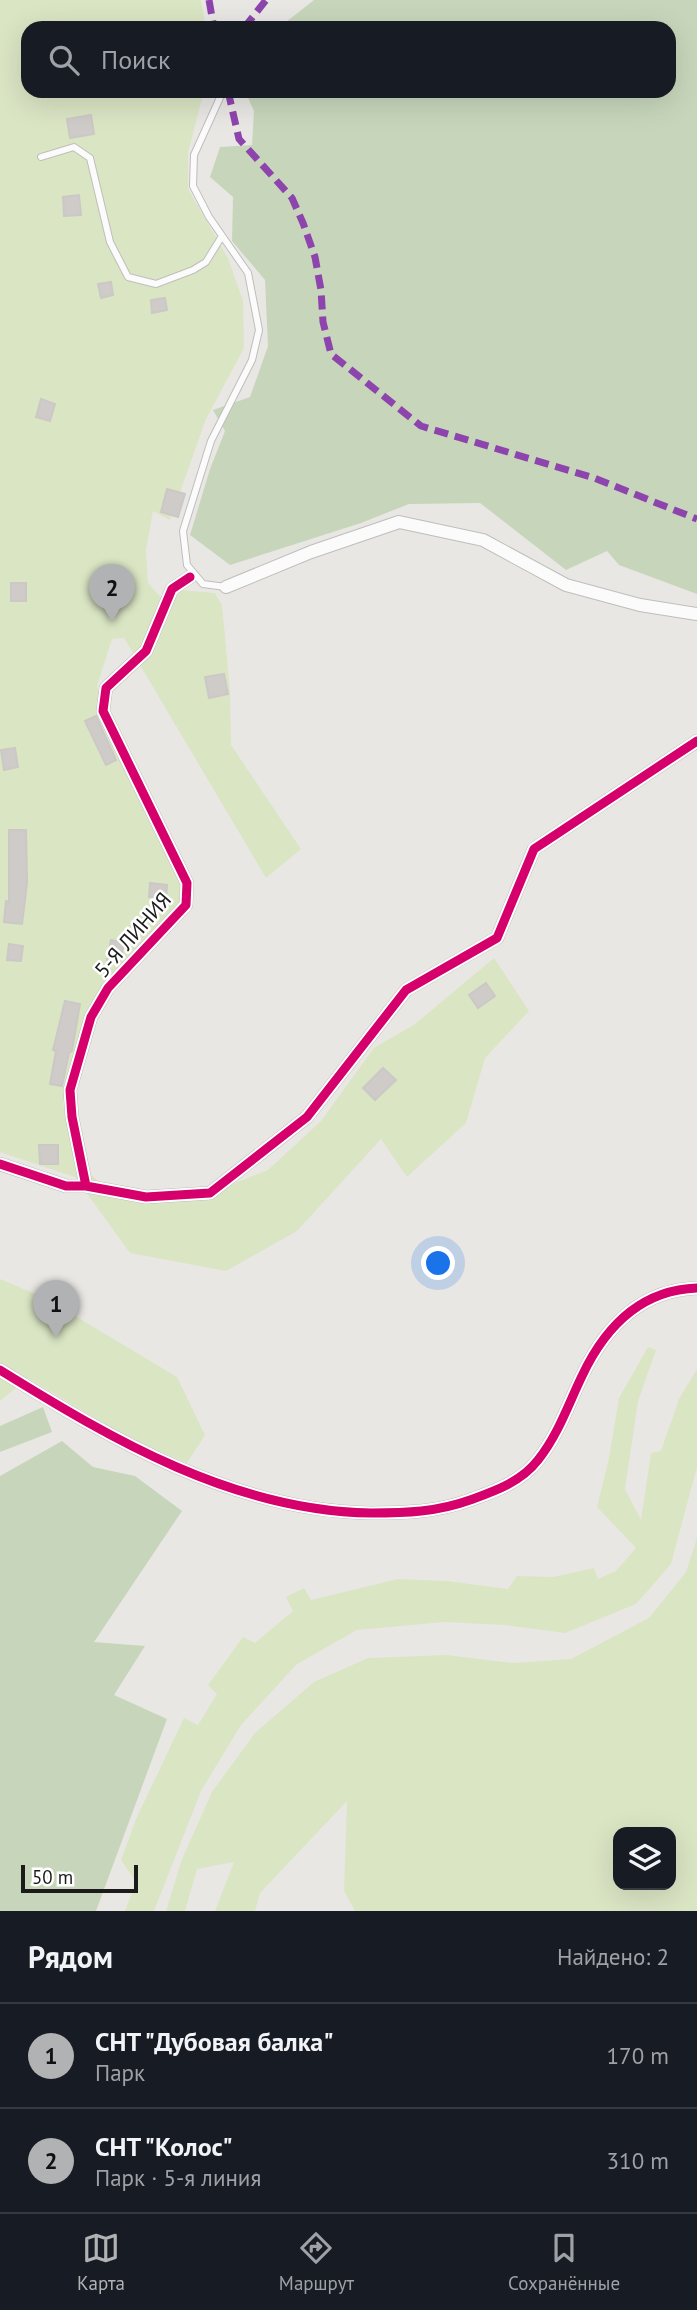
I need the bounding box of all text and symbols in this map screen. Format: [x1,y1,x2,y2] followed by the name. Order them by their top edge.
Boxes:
[21,21,676,98] search box
[45,41,83,79] icon: search
[101,43,170,76] text: Поиск
[89,564,135,622] pin: 2
[88,887,177,983] street label: 5-Я ЛИНИЯ
[421,1246,455,1280] your location
[33,1280,79,1338] pin: 1
[613,1827,676,1890] map controls
[613,1827,676,1890] button: layers
[21,1862,138,1894] scale bar
[32,1865,73,1889] text: 50 m
[28,1937,113,1976] text: Рядом
[557,1942,669,1971] text: Найдено: 2
[95,2025,334,2058] text: СНТ "Дубовая балка"
[44,2041,58,2070] text: 1
[607,2041,669,2070] text: 170 m
[95,2058,145,2087] text: Парк
[95,2130,233,2163] text: СНТ "Колос"
[44,2146,58,2175] text: 2
[607,2146,669,2175] text: 310 m
[95,2163,261,2192] text: Парк · 5-я линия
[77,2229,125,2295] tab: Карта
[279,2229,354,2295] tab: Маршрут
[508,2229,620,2295] tab: Сохранённые

